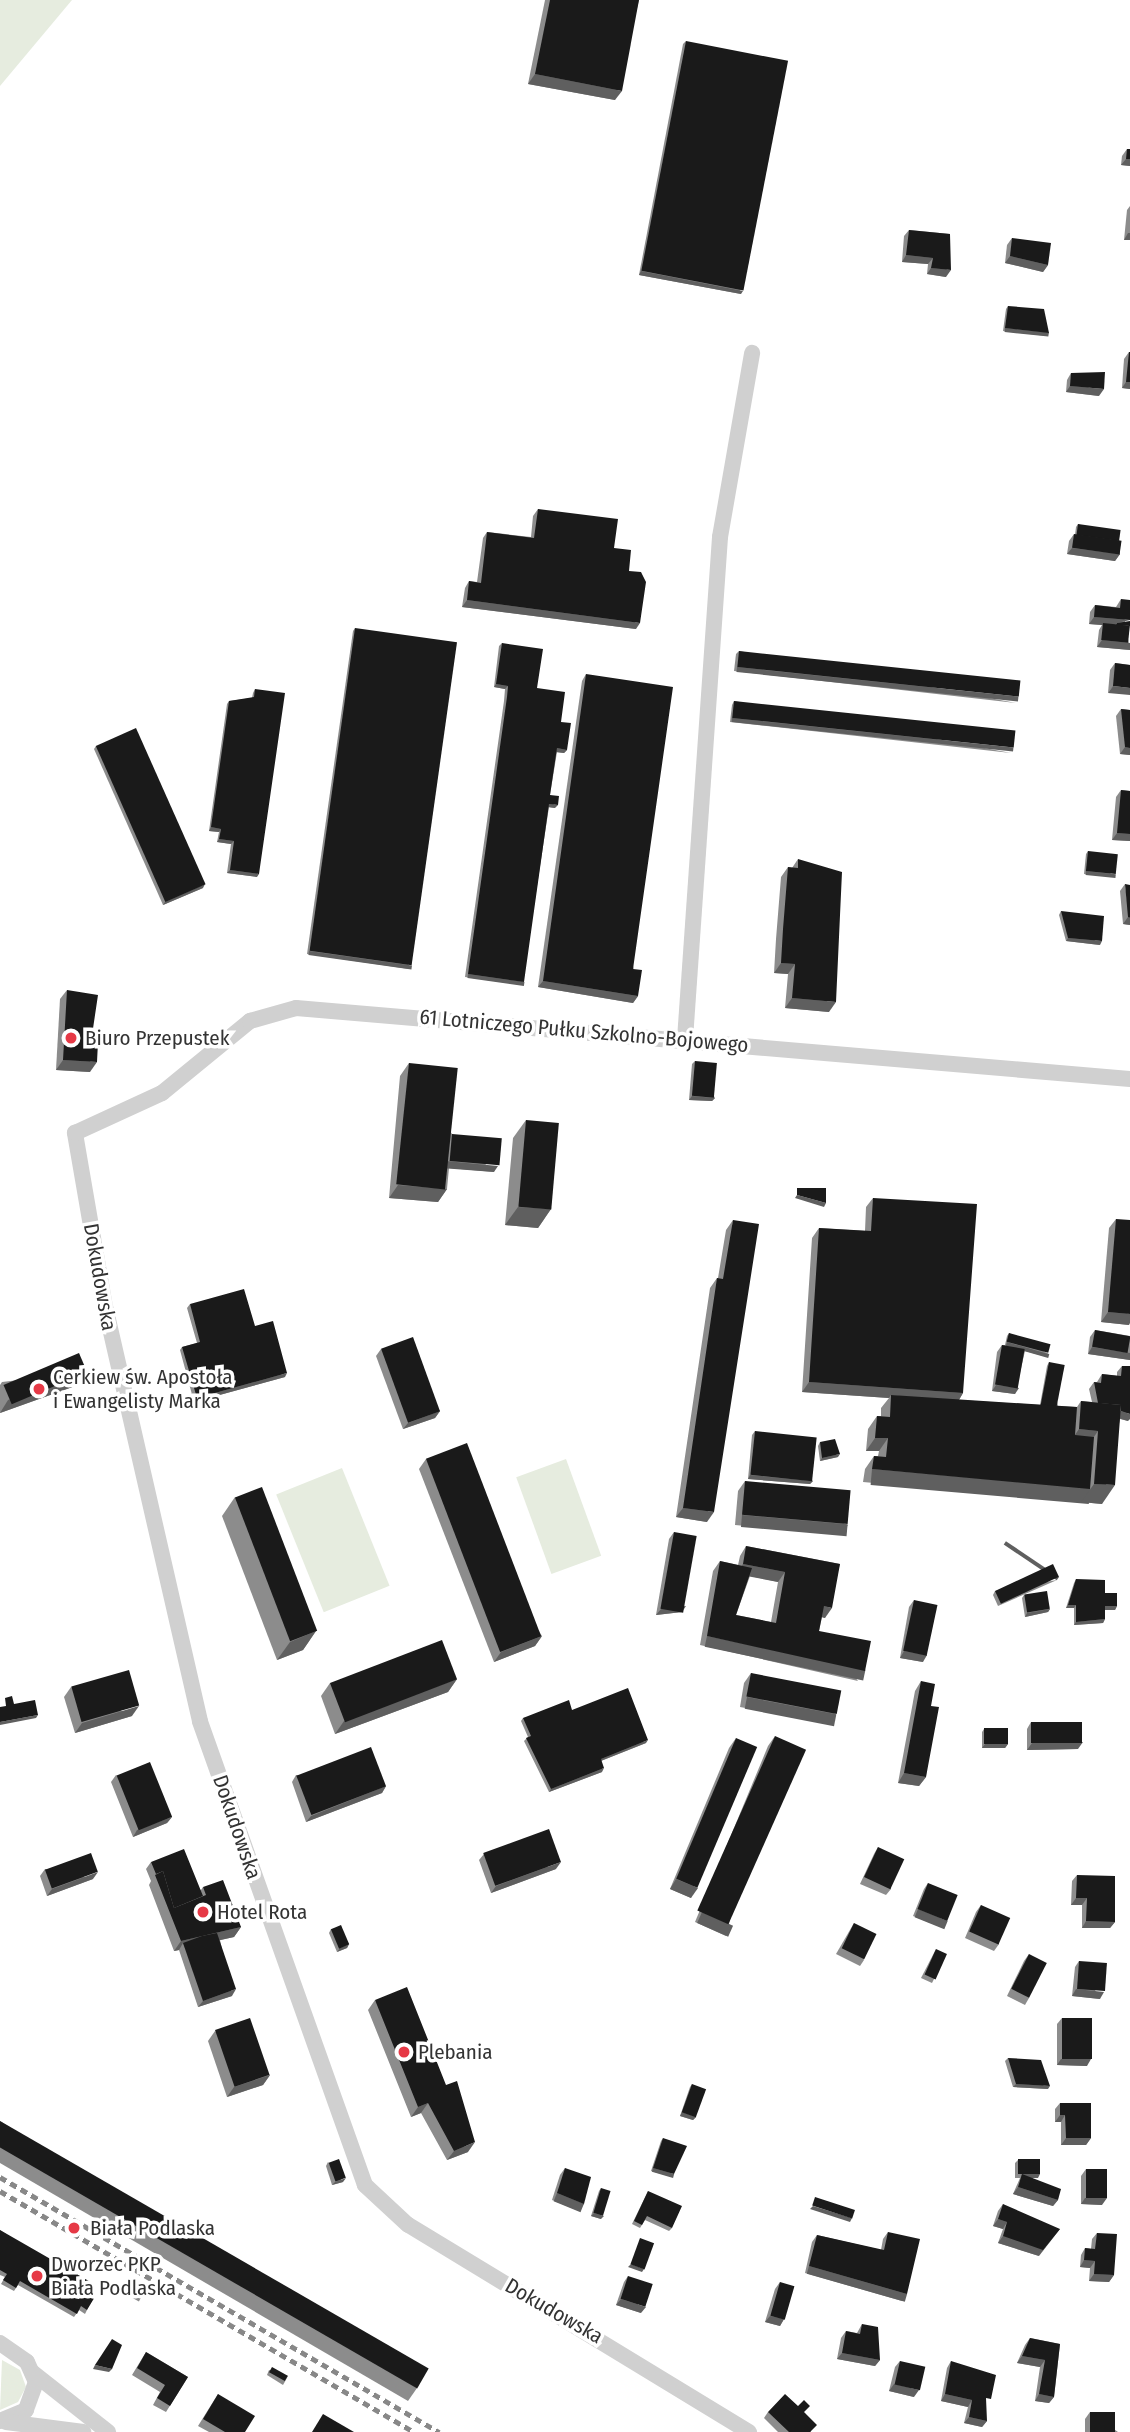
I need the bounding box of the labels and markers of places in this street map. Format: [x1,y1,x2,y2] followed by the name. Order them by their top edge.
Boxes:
[85,1025,230,1051] place label: Biuro Przepustek
[63,1030,79,1046] marker: Biuro Przepustek
[53,1364,233,1414] place label: Cerkiew św. Apostoła i Ewangelisty Marka
[31,1381,47,1397] marker: Cerkiew św. Apostoła i Ewangelisty Marka
[217,1899,307,1925] place label: Hotel Rota
[195,1904,211,1920] marker: Hotel Rota
[418,2039,493,2065] place label: Plebania
[396,2044,412,2060] marker: Plebania
[90,2215,215,2241] place label: Biała Podlaska
[64,2218,84,2238] marker: Biała Podlaska
[51,2251,176,2301] place label: Dworzec PKP Biała Podlaska
[29,2268,45,2284] marker: Dworzec PKP Biała Podlaska

